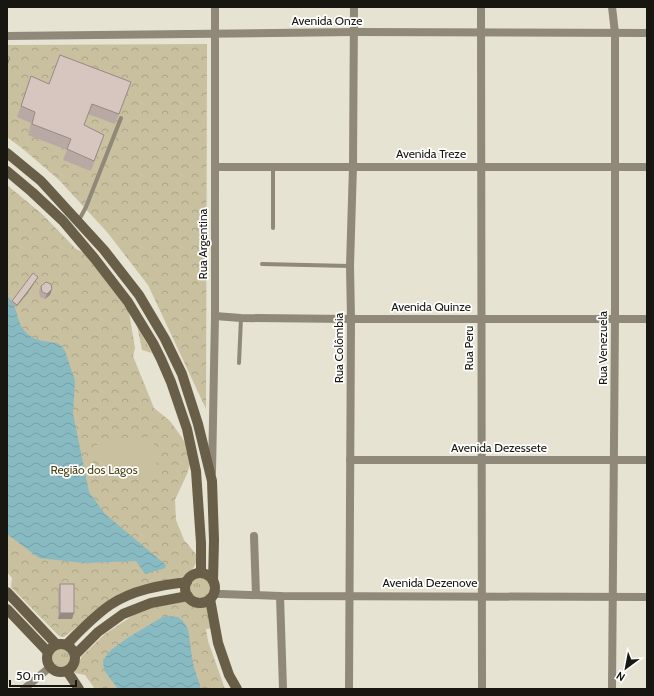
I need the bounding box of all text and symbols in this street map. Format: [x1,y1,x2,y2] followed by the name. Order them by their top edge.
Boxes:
[292,13,362,28] street label: Avenida Onze
[396,146,466,161] street label: Avenida Treze
[195,208,210,279] street label: Rua Argentina
[391,299,471,314] street label: Avenida Quinze
[595,311,610,385] street label: Rua Venezuela
[331,313,346,383] street label: Rua Colômbia
[461,326,476,370] street label: Rua Peru
[451,440,547,455] street label: Avenida Dezessete
[50,462,138,477] park label: Região dos Lagos
[383,575,477,590] street label: Avenida Dezenove
[606,648,646,688] north arrow
[10,662,76,688] scale bar
[16,668,44,683] text: 50 m
[614,668,628,684] text: N

